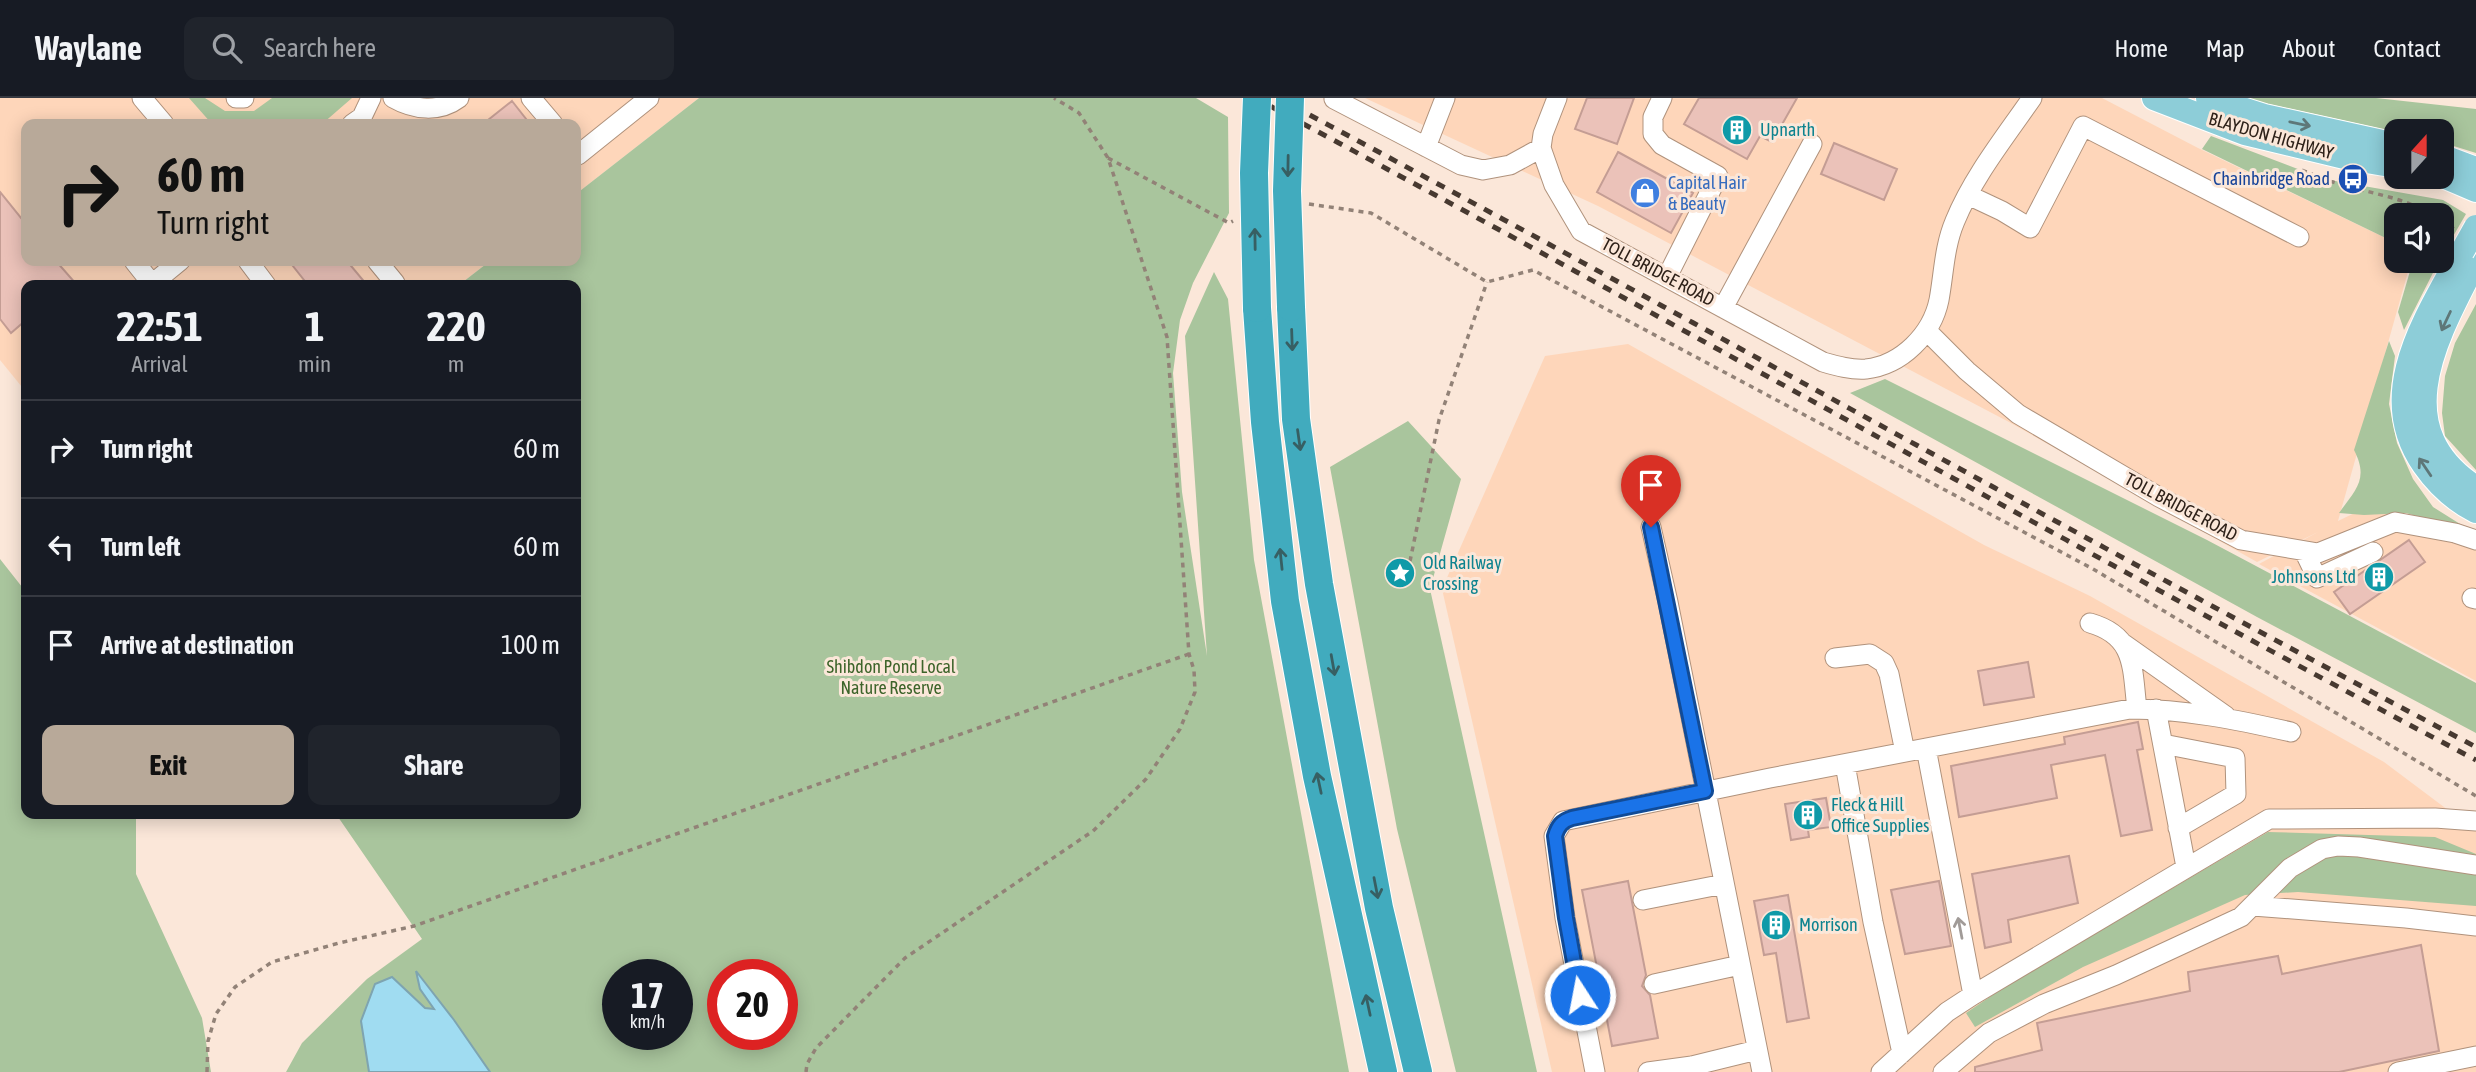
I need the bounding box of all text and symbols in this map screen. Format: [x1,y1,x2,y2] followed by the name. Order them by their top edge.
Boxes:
[184,17,674,80] search box
[35,29,142,67] text: Waylane
[208,29,246,67] icon: search
[264,33,376,63] text: Search here
[2114,35,2168,62] text: Home
[2206,35,2244,62] text: Map
[2282,35,2335,62] text: About
[2373,35,2441,62] text: Contact
[2206,108,2336,163] street label: BLAYDON HIGHWAY
[1720,113,1754,147] building icon: Upnarth
[2288,118,2311,132] one-way arrow
[1760,119,1815,140] place label: Upnarth
[2384,119,2454,189] north arrow
[2384,119,2454,273] map controls
[157,146,245,202] text: 60 m
[42,147,133,238] icon: right
[1281,154,1294,177] one-way arrow
[2336,162,2370,196] bus stop icon: Chainbridge Road
[2213,168,2330,189] place label: Chainbridge Road
[1668,172,1747,214] place label: Capital Hair & Beauty
[1628,176,1662,210] shop icon: Capital Hair & Beauty
[2384,203,2454,273] button: sound
[157,204,270,241] text: Turn right
[1249,228,1262,251] one-way arrow
[1598,233,1718,310] street label: TOLL BRIDGE ROAD
[116,302,203,350] text: 22:51
[305,302,324,350] text: 1
[426,302,486,350] text: 220
[2438,310,2452,331] one-way arrow
[1286,328,1299,351] one-way arrow
[131,351,188,377] text: Arrival
[298,351,331,377] text: min
[448,351,464,377] text: m
[1293,428,1306,451] one-way arrow
[42,430,80,468] icon: right
[101,434,192,464] text: Turn right
[513,434,560,464] text: 60 m
[1621,455,1681,527] pin
[2418,458,2432,477] one-way arrow
[1632,466,1670,504] icon: arrive
[2121,468,2241,545] street label: TOLL BRIDGE ROAD
[42,528,80,566] icon: left
[101,532,181,562] text: Turn left
[513,532,560,562] text: 60 m
[1274,548,1287,571] one-way arrow
[1423,552,1502,594] place label: Old Railway Crossing
[1383,556,1417,590] place icon: Old Railway Crossing
[2362,560,2396,594] building icon: Johnsons Ltd
[2271,566,2356,587] place label: Johnsons Ltd
[42,626,80,664] icon: arrive
[101,630,294,660] text: Arrive at destination
[501,630,560,660] text: 100 m
[1327,653,1340,676] one-way arrow
[826,656,956,698] park label: Shibdon Pond Local Nature Reserve
[42,725,294,805] button: Exit
[308,725,560,805] button: Share
[1311,772,1325,795] one-way arrow
[1831,794,1929,836] place label: Fleck & Hill Office Supplies
[1791,798,1825,832] building icon: Fleck & Hill Office Supplies
[1369,876,1383,899] one-way arrow
[1759,908,1793,942] building icon: Morrison
[1799,914,1858,935] place label: Morrison
[1953,917,1966,940] one-way arrow
[1543,958,1617,1032] position arrow
[707,959,798,1050] speed limit sign: 20
[631,975,664,1015] text: 17
[1360,994,1374,1017] one-way arrow
[630,1011,665,1032] text: km/h

